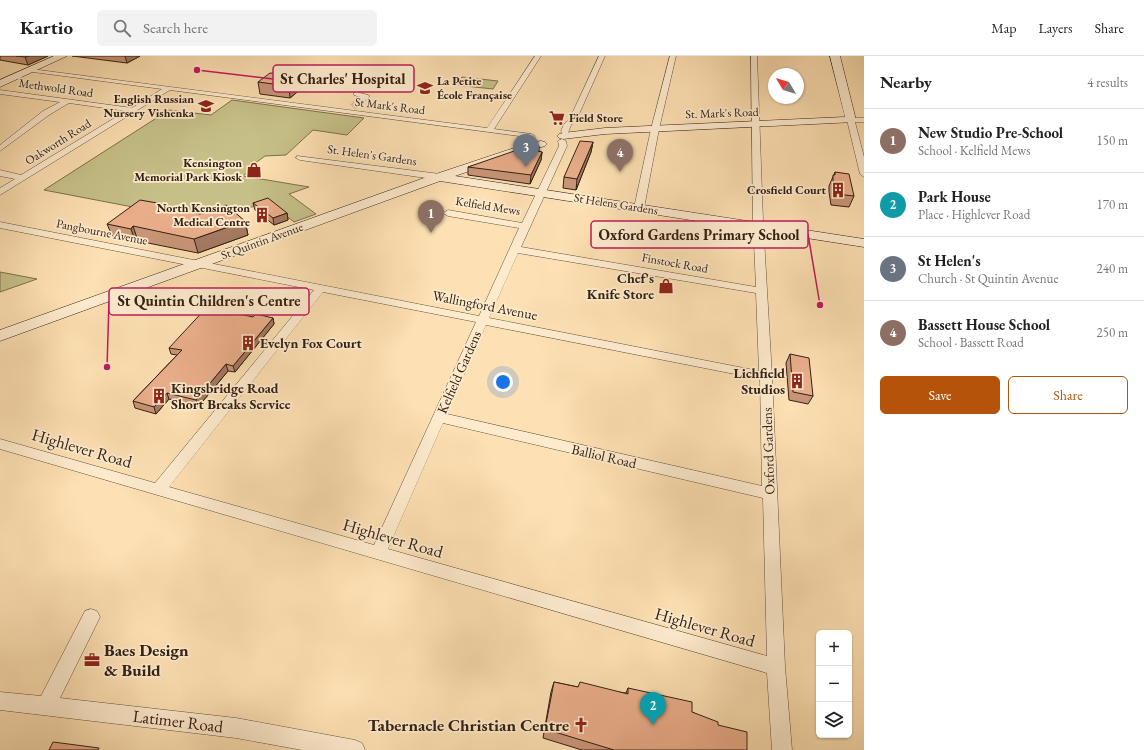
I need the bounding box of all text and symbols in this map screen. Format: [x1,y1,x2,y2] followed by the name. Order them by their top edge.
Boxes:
[97,10,377,46] search box
[20,15,73,40] text: Kartio
[111,17,133,39] icon: search
[143,18,208,37] text: Search here
[991,19,1016,37] text: Map
[1038,19,1073,37] text: Layers
[1095,19,1124,37] text: Share
[273,65,414,92] callout: St Charles' Hospital
[768,68,804,104] north arrow
[280,69,406,88] text: St Charles' Hospital
[880,71,932,93] text: Nearby
[437,73,512,103] place label: La Petite École Française
[1087,74,1128,91] text: 4 results
[18,75,95,101] street label: Methwold Road
[416,79,434,97] school or university icon: La Petite École Française
[103,91,195,121] place label: English Russian Nursery Vishenka
[354,94,427,118] street label: St Mark's Road
[197,97,215,115] school or university icon: English Russian Nursery Vishenka
[685,104,760,122] street label: St. Mark's Road
[548,109,566,127] supermarket icon: Field Store
[569,110,623,126] place label: Field Store
[22,115,95,169] street label: Oakworth Road
[918,123,1063,142] text: New Studio Pre-School
[890,132,896,149] text: 1
[1097,132,1128,149] text: 150 m
[513,134,539,167] pin: 3
[607,139,633,172] pin: 4
[326,141,418,169] street label: St. Helen's Gardens
[918,142,1030,159] text: School · Kelfield Mews
[134,155,242,185] place label: Kensington Memorial Park Kiosk
[245,161,263,179] shop icon: Kensington Memorial Park Kiosk
[829,181,847,199] building icon: Crosfield Court
[747,182,826,198] place label: Crosfield Court
[918,187,991,206] text: Park House
[573,189,659,219] street label: St Helens Gardens
[454,193,522,219] street label: Kelfield Mews
[890,196,896,213] text: 2
[1097,196,1128,213] text: 170 m
[157,200,250,230] place label: North Kensington Medical Centre
[418,200,444,233] pin: 1
[253,206,271,224] building icon: North Kensington Medical Centre
[918,206,1030,223] text: Place · Highlever Road
[55,215,149,249] street label: Pangbourne Avenue
[219,219,306,263] street label: St Quintin Avenue
[591,221,808,248] callout: Oxford Gardens Primary School
[598,225,800,244] text: Oxford Gardens Primary School
[641,249,710,277] street label: Finstock Road
[918,251,981,270] text: St Helen's
[890,260,896,277] text: 3
[1097,260,1128,277] text: 240 m
[587,269,654,303] place label: Chef's Knife Store
[918,270,1059,287] text: Church · St Quintin Avenue
[657,277,675,295] shop icon: Chef's Knife Store
[431,286,539,324] street label: Wallingford Avenue
[109,288,309,315] callout: St Quintin Children's Centre
[117,291,301,310] text: St Quintin Children's Centre
[918,315,1050,334] text: Bassett House School
[890,324,896,341] text: 4
[1097,324,1128,341] text: 250 m
[433,327,486,416] street label: Kelfield Gardens
[239,334,257,352] building icon: Evelyn Fox Court
[260,334,363,352] place label: Evelyn Fox Court
[918,334,1024,351] text: School · Bassett Road
[734,364,785,398] place label: Lichfield Studios
[493,372,513,392] your location
[788,372,806,390] building icon: Lichfield Studios
[880,376,1000,414] button: Save
[1008,376,1128,414] button: Share
[171,379,291,413] place label: Kingsbridge Road Short Breaks Service
[150,387,168,405] building icon: Kingsbridge Road Short Breaks Service
[757,407,779,495] street label: Oxford Gardens
[29,423,135,473] street label: Highlever Road
[570,440,639,472] street label: Balliol Road
[340,513,446,563] street label: Highlever Road
[652,602,758,652] street label: Highlever Road
[816,630,852,738] map controls
[816,630,852,666] button: +
[104,639,189,681] place label: Baes Design & Build
[83,651,101,669] office icon: Baes Design & Build
[816,666,852,702] button: −
[640,692,666,725] pin: 2
[816,702,852,738] button: layers
[132,705,225,737] street label: Latimer Road
[368,714,569,736] place label: Tabernacle Christian Centre
[572,716,590,734] church icon: Tabernacle Christian Centre

